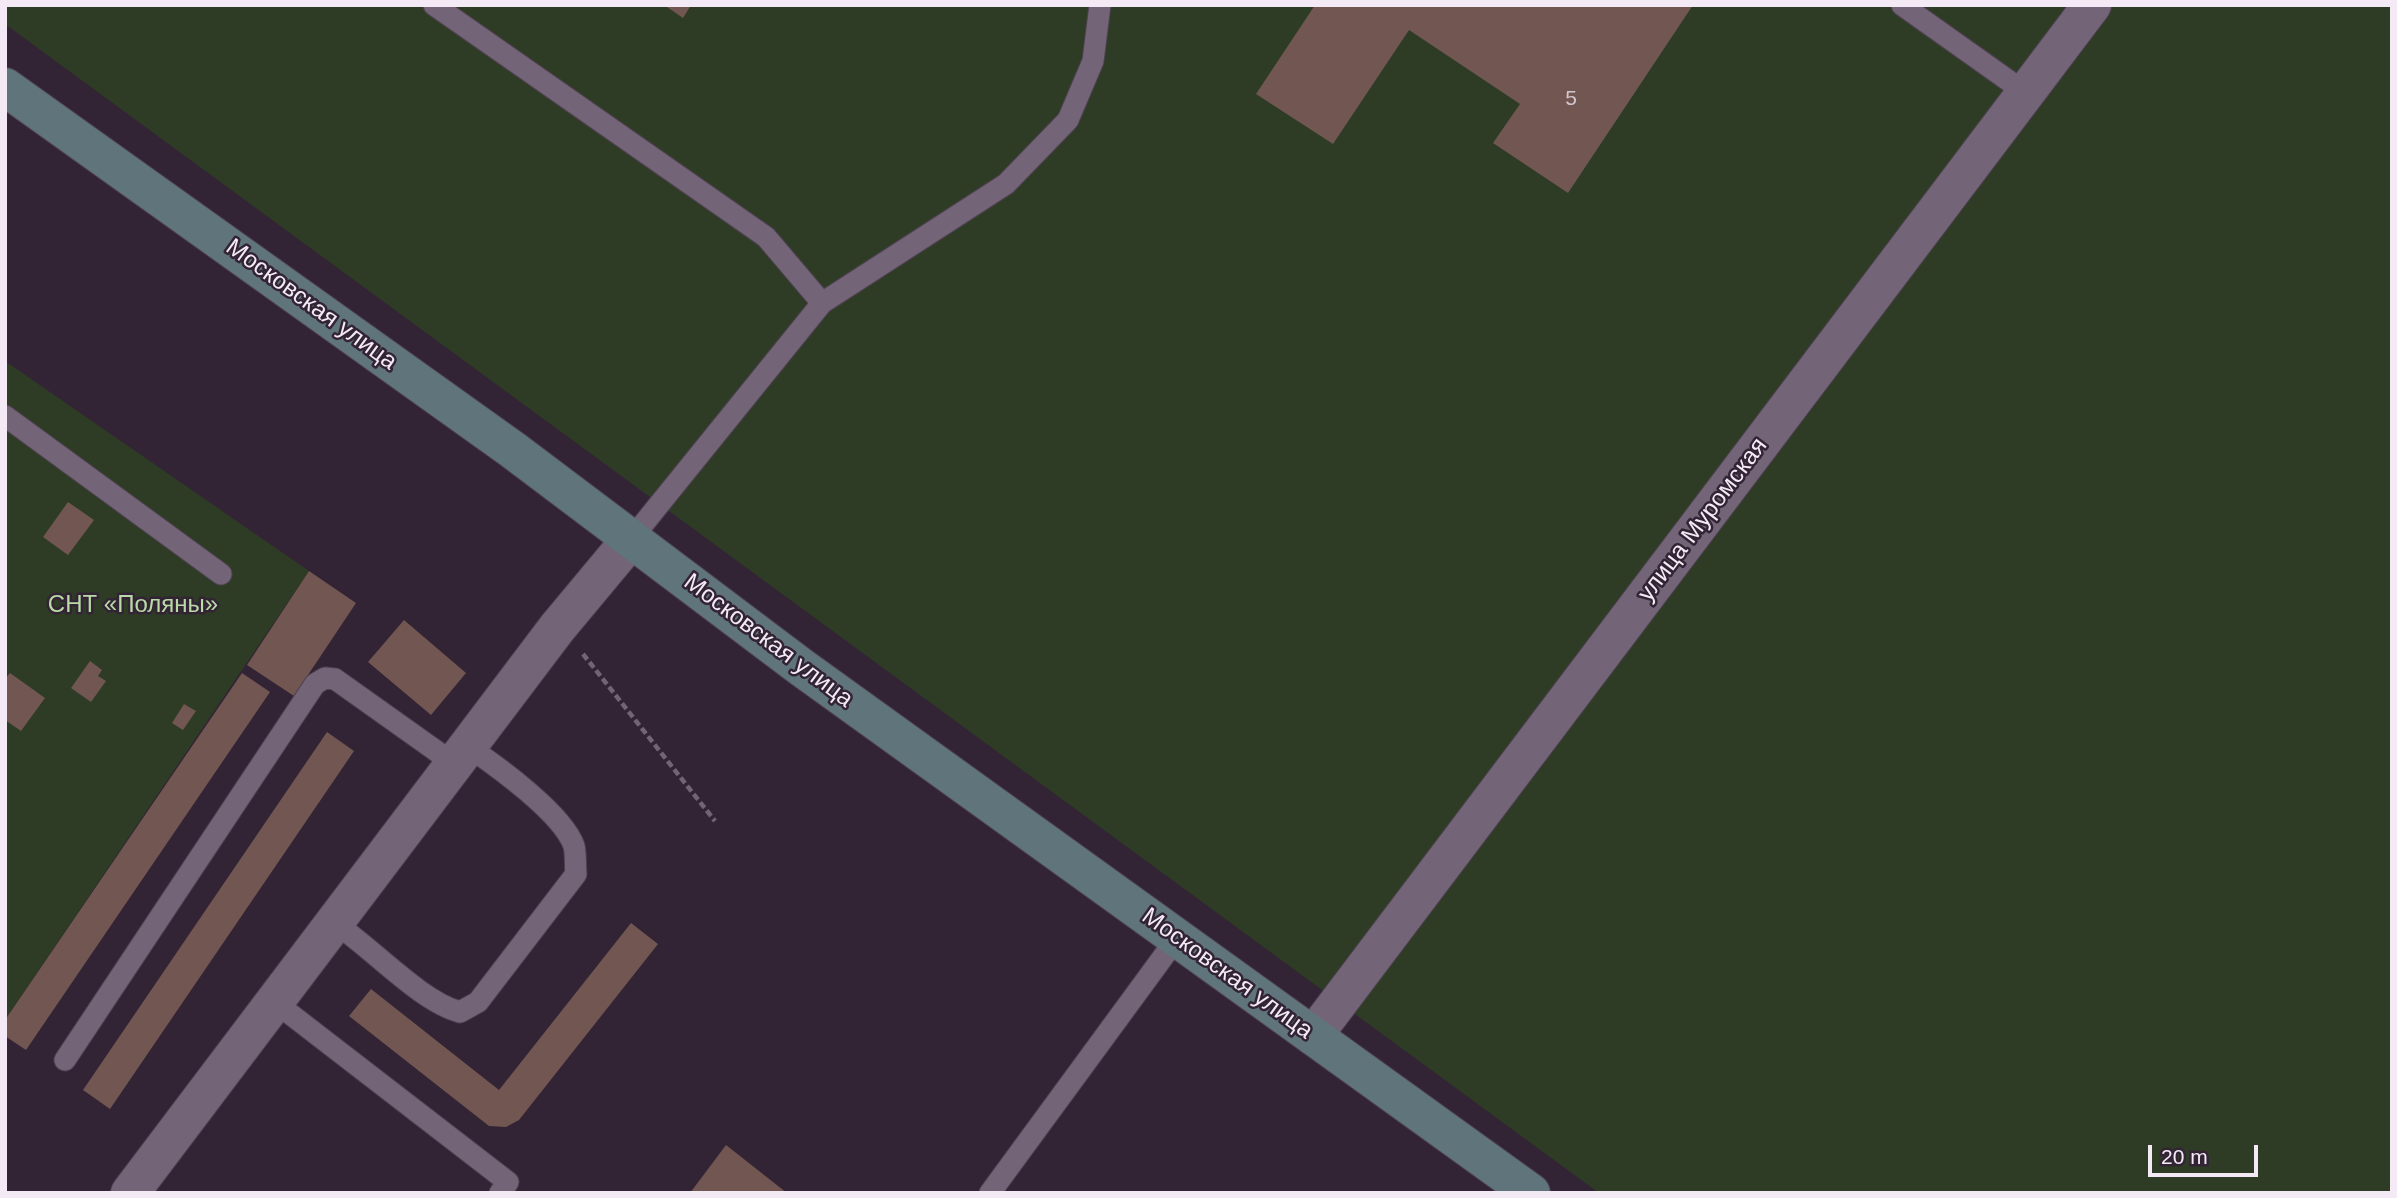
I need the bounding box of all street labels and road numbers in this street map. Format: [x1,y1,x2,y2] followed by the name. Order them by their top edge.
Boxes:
[220,233,402,377] street label: Московская улица
[1632,433,1774,607] street label: улица Муромская
[678,568,858,714] street label: Московская улица
[1136,902,1318,1046] street label: Московская улица

